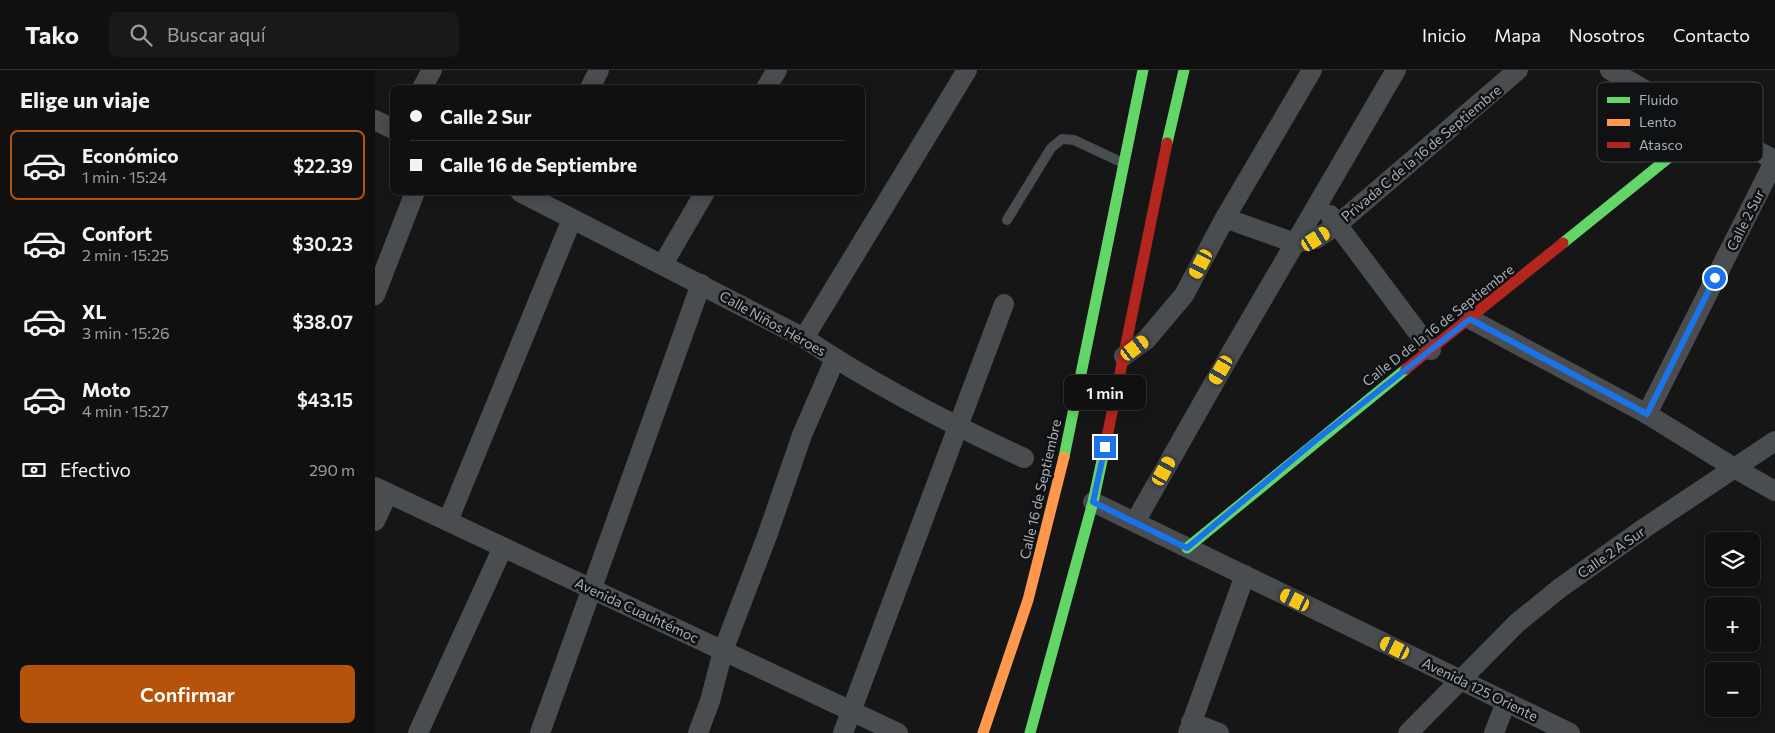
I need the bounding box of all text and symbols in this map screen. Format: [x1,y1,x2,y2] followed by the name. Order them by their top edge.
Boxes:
[109,12,459,57] search box
[25,20,79,49] text: Tako
[127,21,155,49] icon: search
[167,23,266,46] text: Buscar aquí
[1422,24,1466,46] text: Inicio
[1494,24,1541,46] text: Mapa
[1569,24,1645,46] text: Nosotros
[1673,24,1750,46] text: Contacto
[1338,81,1504,225] street label: Privada C de la 16 de Septiembre
[1597,82,1763,162] legend
[20,86,150,113] text: Elige un viaje
[1639,91,1678,108] text: Fluido
[440,105,532,128] text: Calle 2 Sur
[1639,113,1676,130] text: Lento
[1639,136,1683,153] text: Atasco
[22,143,67,188] icon: car
[82,144,179,167] text: Económico
[440,153,637,176] text: Calle 16 de Septiembre
[293,154,353,177] text: $22.39
[82,167,167,186] text: 1 min · 15:24
[1722,186,1768,253] street label: Calle 2 Sur
[22,221,67,266] icon: car
[82,222,152,245] text: Confort
[1299,225,1332,253] car
[292,232,353,255] text: $30.23
[82,245,169,264] text: 2 min · 15:25
[1187,247,1214,281] car
[1359,260,1517,390] street label: Calle D de la 16 de Septiembre
[1704,267,1726,289] route start
[717,287,829,359] street label: Calle Niños Héroes
[22,299,67,344] icon: car
[82,300,107,323] text: XL
[293,310,353,333] text: $38.07
[82,323,170,342] text: 3 min · 15:26
[1118,333,1151,363] car
[1207,353,1234,387] car
[1064,374,1146,410] callout: 1 min
[22,377,67,422] icon: car
[82,378,131,401] text: Moto
[1086,383,1124,402] text: 1 min
[297,388,353,411] text: $43.15
[82,401,169,420] text: 4 min · 15:27
[1016,417,1064,561] street label: Calle 16 de Septiembre
[1094,436,1116,458] route end
[1150,454,1177,488] car
[20,456,48,484] icon: cash
[60,458,131,481] text: Efectivo
[309,460,355,479] text: 290 m
[1574,522,1648,581] street label: Calle 2 A Sur
[1705,532,1760,717] map controls
[1705,532,1760,587] button: layers
[573,574,701,646] street label: Avenida Cuauhtémoc
[1278,587,1311,613] car
[1705,597,1760,652] button: +
[1378,635,1411,661] car
[1419,654,1541,724] street label: Avenida 125 Oriente
[1705,662,1760,717] button: −
[20,665,355,723] button: Confirmar

